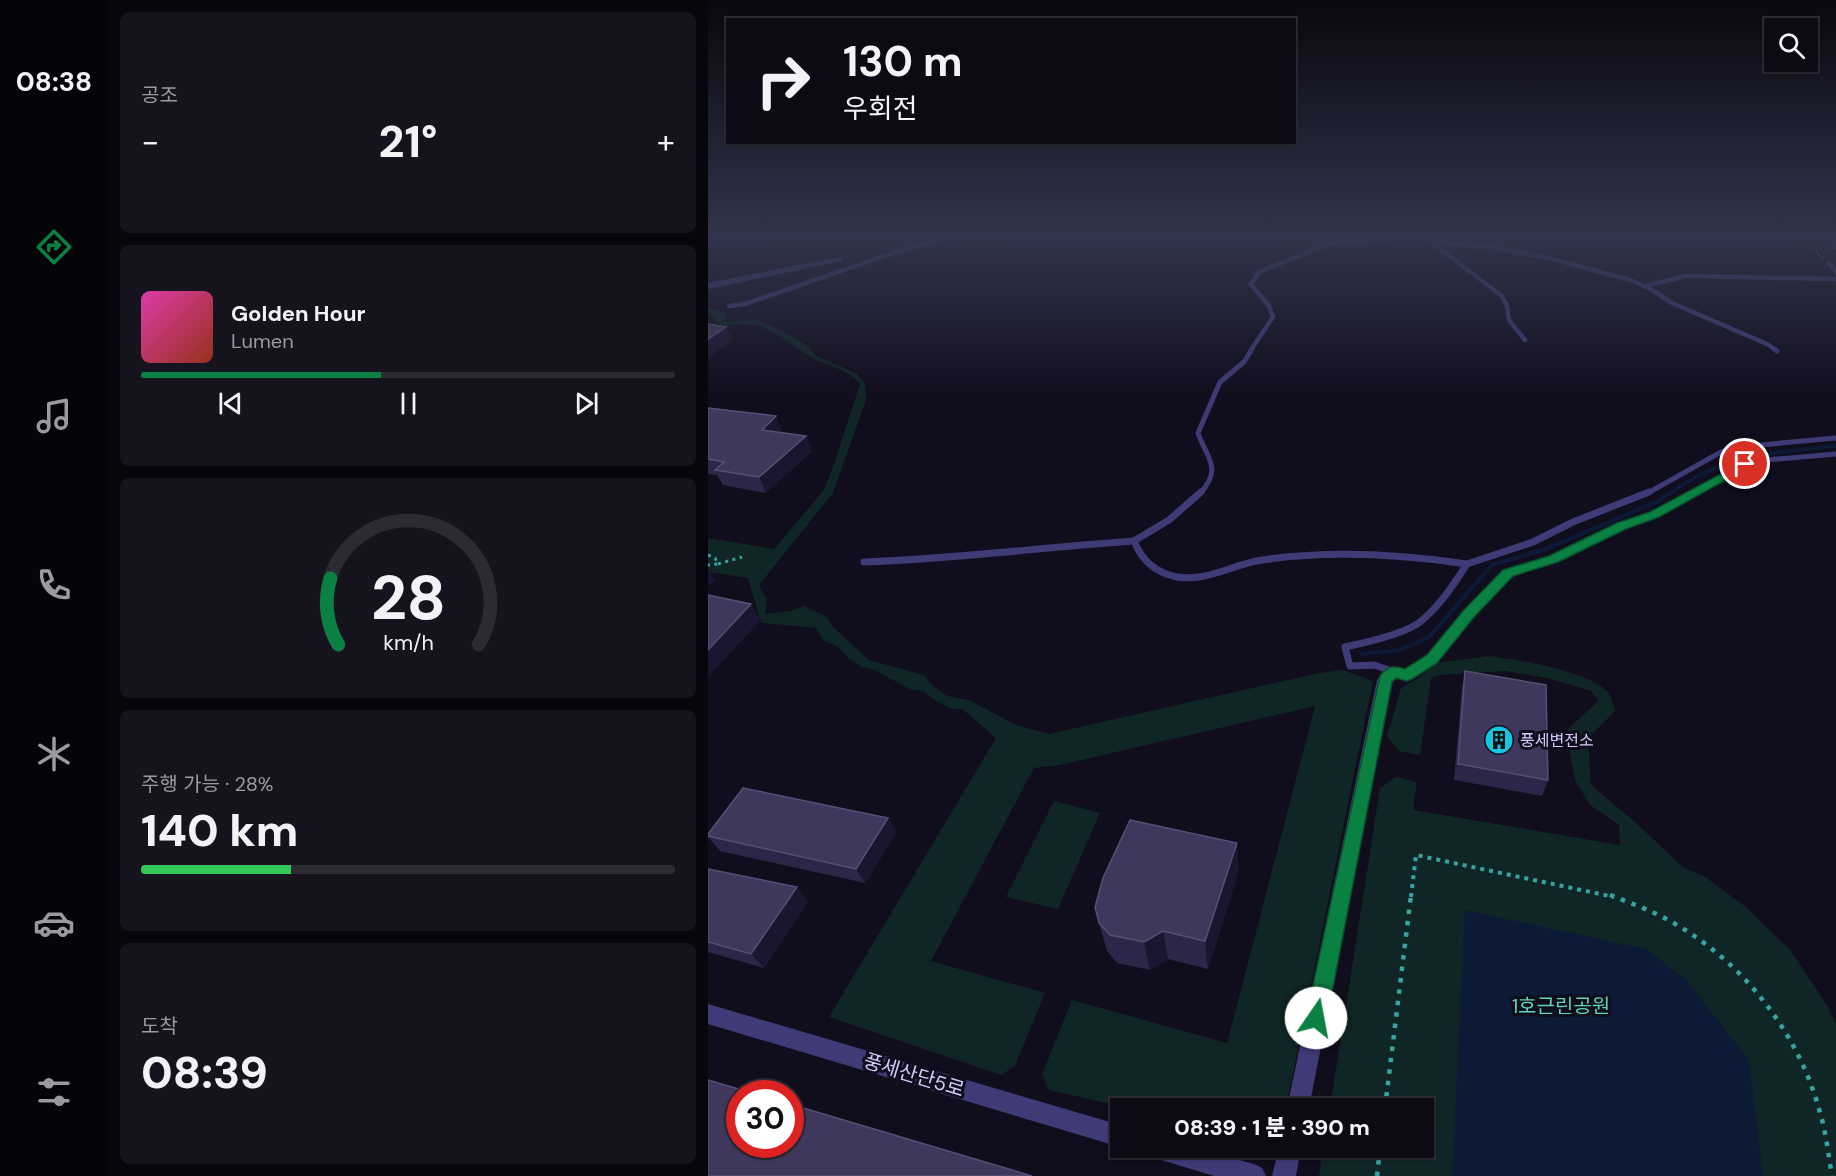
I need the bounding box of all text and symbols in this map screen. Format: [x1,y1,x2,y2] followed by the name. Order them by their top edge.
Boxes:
[1764,18,1818,72] map controls
[1764,18,1818,72] button: search
[843,34,963,89] text: 130 m
[744,42,822,120] icon: right
[16,64,92,99] text: 08:38
[141,82,178,108] text: 공조
[843,91,918,126] text: 우회전
[378,112,438,171] text: 21°
[141,120,159,163] text: −
[657,120,675,163] text: +
[33,226,75,268] icon: directions
[231,299,366,328] text: Golden Hour
[231,328,294,354] text: Lumen
[214,387,247,420] icon: previous
[392,387,425,420] icon: pause
[570,387,603,420] icon: next
[33,395,75,437] icon: music
[1719,438,1770,489] pin
[1728,447,1761,480] icon: arrive
[370,557,446,638] text: 28
[33,564,75,606] icon: phone
[383,629,433,657] text: km/h
[1483,724,1515,756] building icon: 풍세변전소
[1520,730,1594,751] place label: 풍세변전소
[33,733,75,775] icon: climate
[141,771,274,797] text: 주행 가능 · 28%
[141,801,298,860] text: 140 km
[33,902,75,944] icon: car
[1284,986,1348,1050] position arrow
[1512,993,1610,1019] park label: 1호근린공원
[141,1013,178,1039] text: 도착
[141,1043,268,1102] text: 08:39
[860,1047,968,1103] street label: 풍세산단5로
[33,1071,75,1113] icon: filters
[726,1080,804,1158] speed limit sign: 30
[1174,1113,1370,1142] text: 08:39 · 1 분 · 390 m

